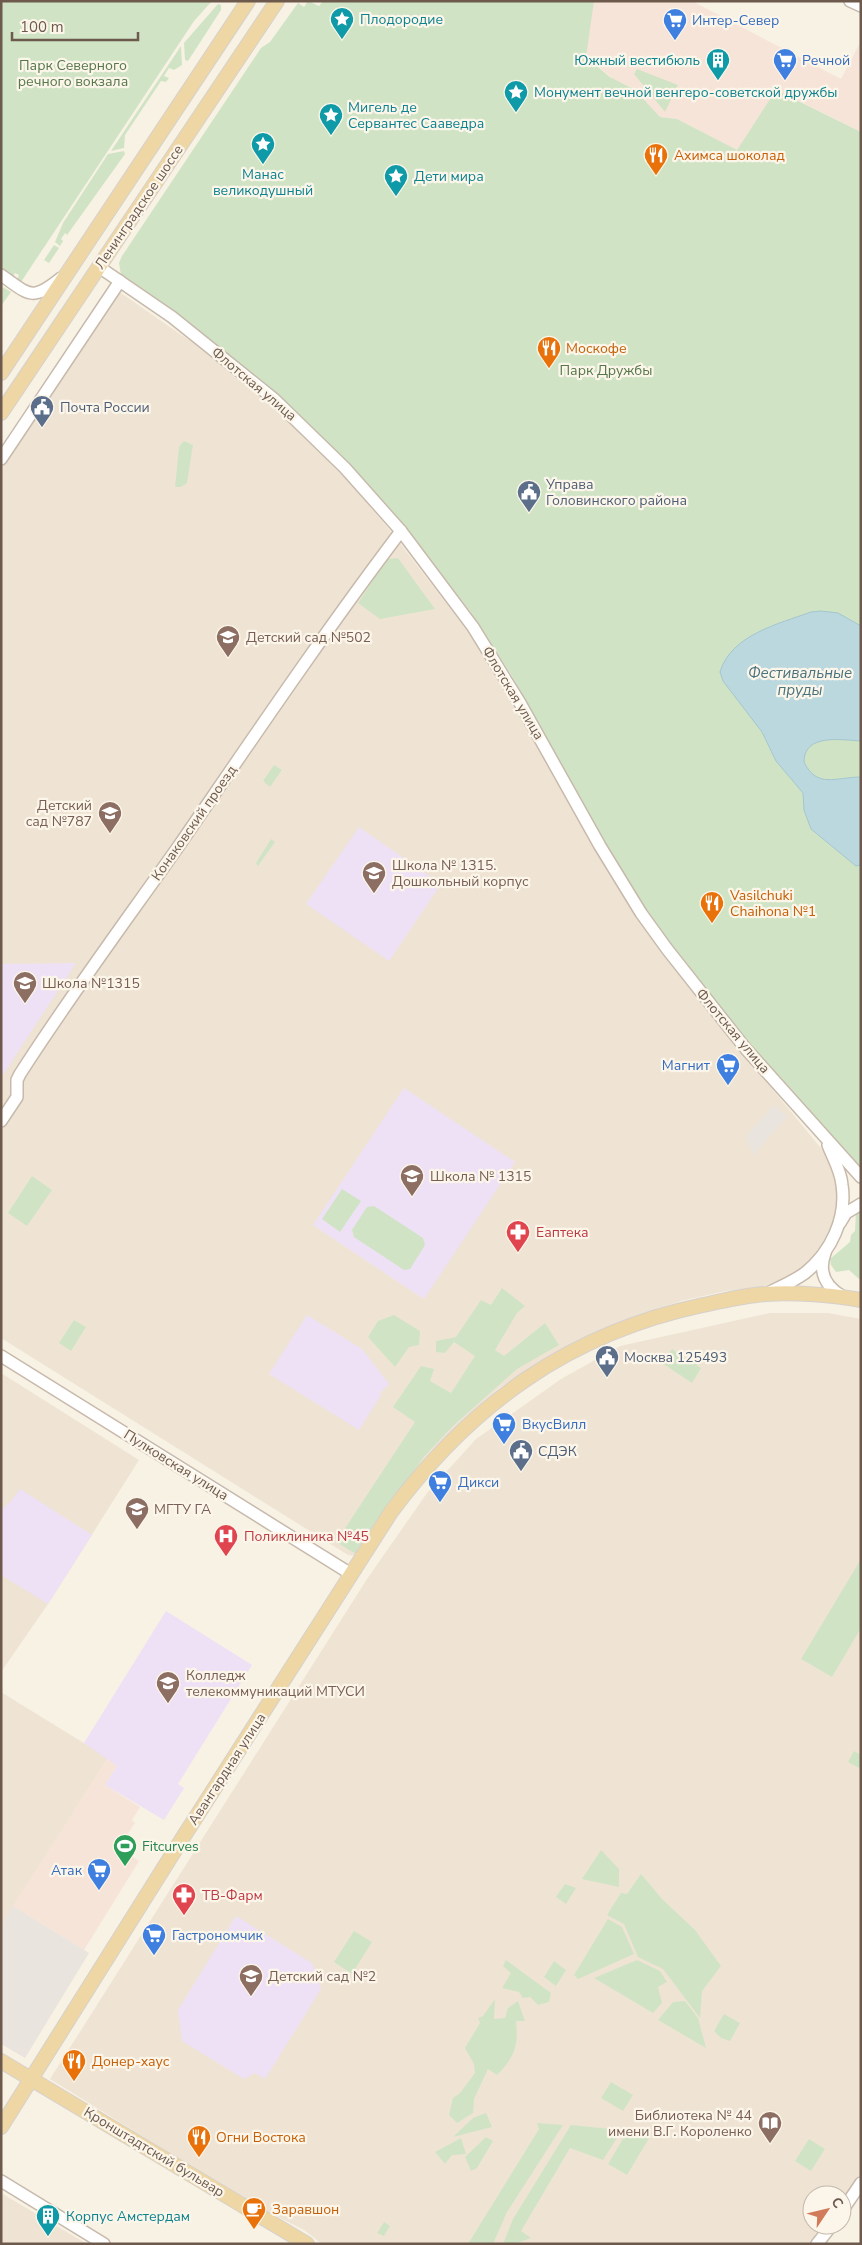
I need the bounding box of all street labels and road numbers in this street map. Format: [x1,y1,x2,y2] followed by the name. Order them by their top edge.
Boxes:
[90,141,188,273] street label: Ленинградское шоссе
[207,343,301,425] street label: Флотская улица
[478,643,548,743] street label: Флотская улица
[147,762,241,884] street label: Конаковский проезд
[692,984,774,1078] street label: Флотская улица
[120,1425,232,1505] street label: Пулковская улица
[184,1709,270,1829] street label: Авангардная улица
[80,2103,228,2201] street label: Кронштадтский бульвар

